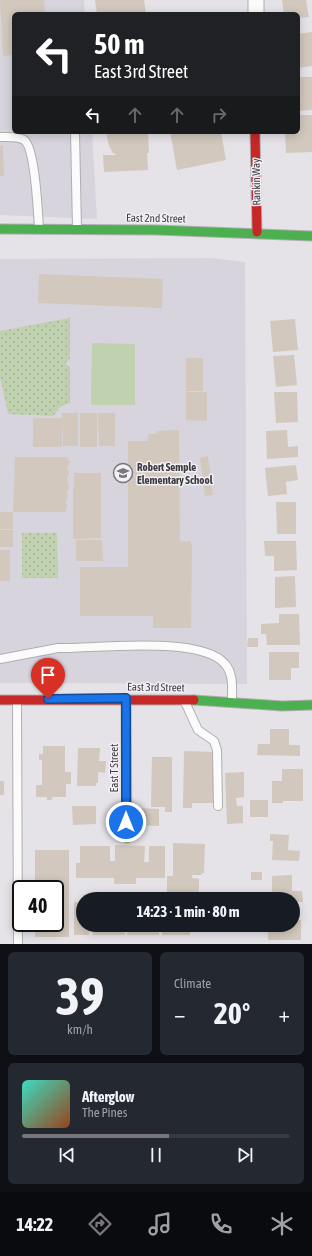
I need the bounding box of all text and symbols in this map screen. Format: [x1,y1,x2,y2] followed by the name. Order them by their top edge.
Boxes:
[28,28,80,80] icon: left
[94,28,144,60] text: 50 m
[94,61,188,82] text: East 3rd Street
[82,104,104,126] icon: left
[124,104,146,126] icon: ahead
[166,104,188,126] icon: ahead
[208,104,230,126] icon: right
[250,158,262,206] street label: Rankin Way
[126,211,186,225] street label: East 2nd Street
[137,461,214,486] place label: Robert Semple Elementary School
[112,462,134,484] school or university icon: Robert Semple Elementary School
[31,658,65,699] pin
[37,664,59,686] icon: arrive
[127,680,185,694] street label: East 3rd Street
[108,744,120,792] street label: East T Street
[105,801,147,843] position arrow
[12,880,64,932] speed limit sign: 40
[136,903,240,920] text: 14:23 · 1 min · 80 m
[56,966,104,1026] text: 39
[174,976,211,991] text: Climate
[214,996,250,1030] text: 20°
[174,1001,185,1027] text: −
[279,1001,290,1027] text: +
[67,1022,93,1037] text: km/h
[82,1088,135,1105] text: Afterglow
[82,1105,127,1120] text: The Pines
[56,1144,78,1166] icon: previous
[145,1144,167,1166] icon: pause
[234,1144,256,1166] icon: next
[86,1210,114,1238] icon: directions
[146,1210,174,1238] icon: music
[207,1210,235,1238] icon: phone
[268,1210,296,1238] icon: climate
[16,1214,53,1235] text: 14:22

